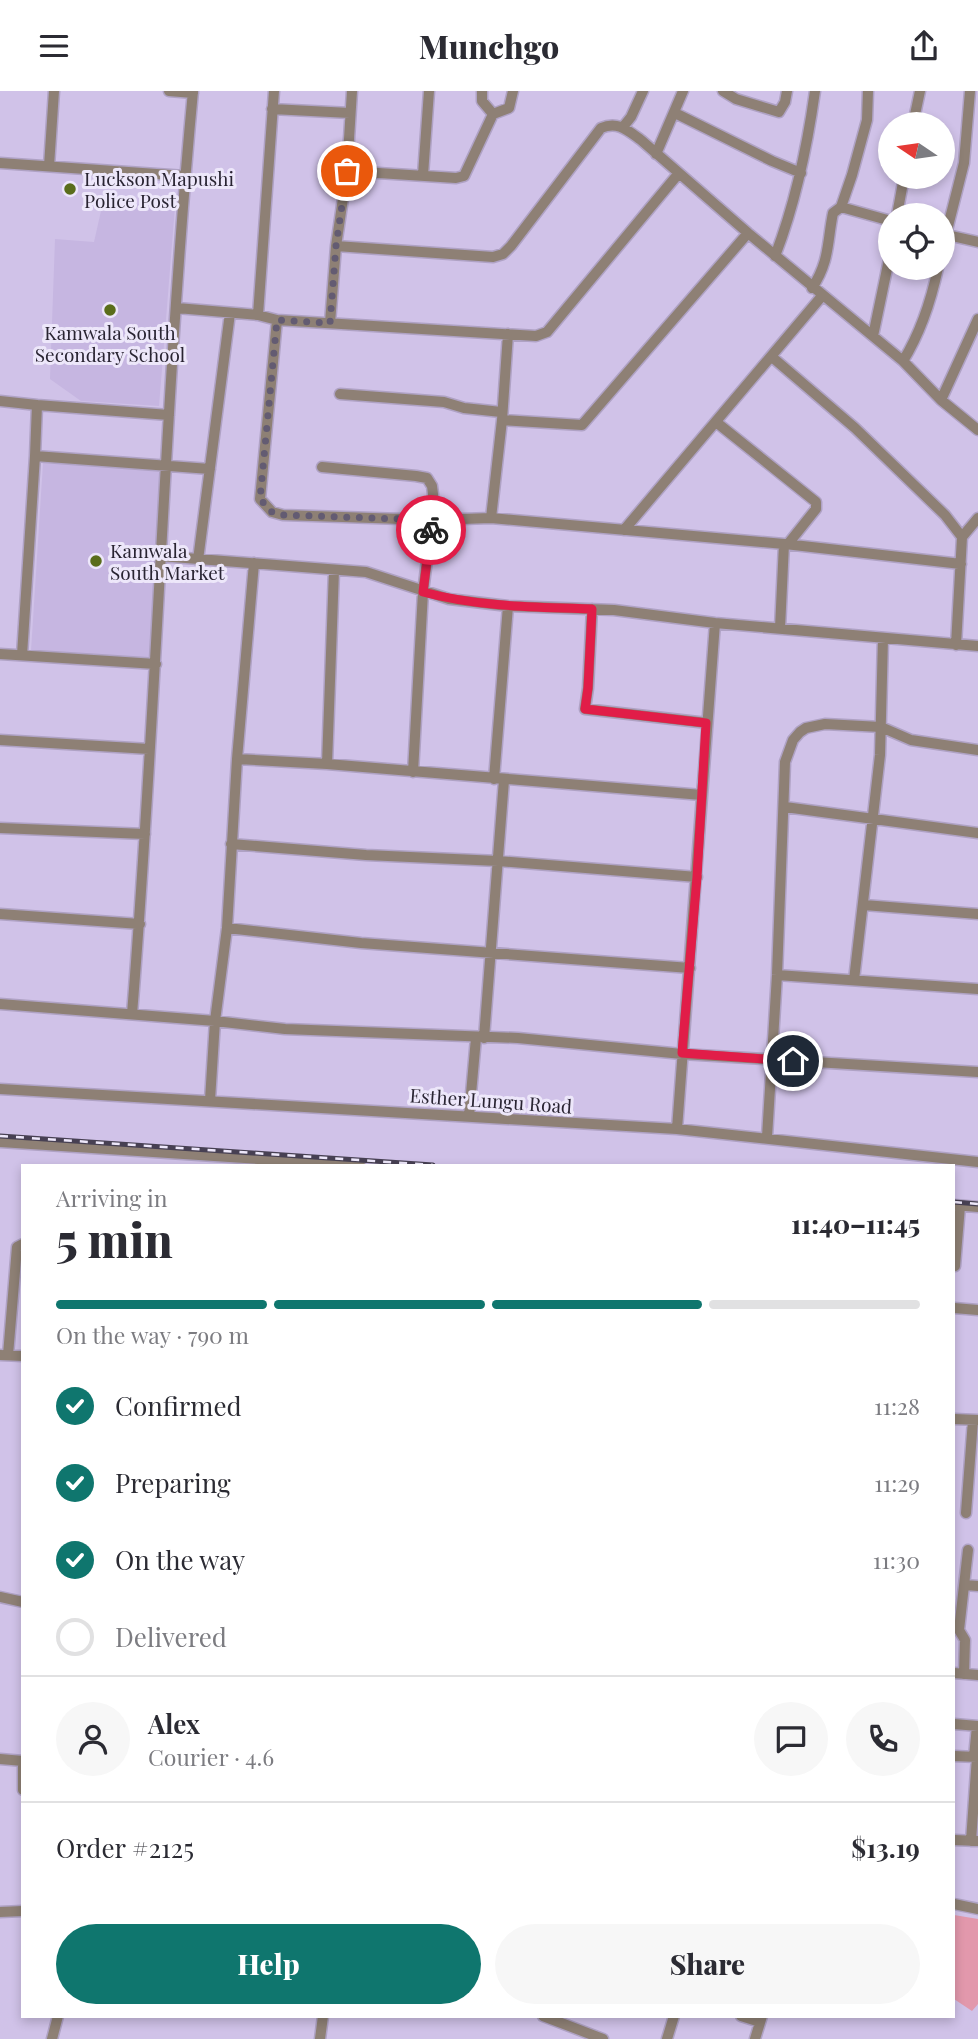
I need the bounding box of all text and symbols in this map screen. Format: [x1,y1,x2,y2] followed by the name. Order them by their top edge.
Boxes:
[419,24,559,67] text: Munchgo
[35,27,73,65] icon: menu
[905,27,943,65] icon: share
[878,112,956,189] north arrow
[878,112,955,280] map controls
[317,141,377,201] pin
[328,152,366,190] icon: bag
[84,165,235,213] place label: Luckson Mapushi Police Post
[62,181,78,197] marker: Luckson Mapushi Police Post
[878,203,955,280] button: locate
[102,302,118,318] marker: Kamwala South Secondary School
[35,319,186,367] place label: Kamwala South Secondary School
[396,495,466,565] courier
[412,511,450,549] icon: bike
[110,537,225,585] place label: Kamwala South Market
[88,553,104,569] marker: Kamwala South Market
[763,1031,823,1091] pin
[774,1042,812,1080] icon: home
[409,1081,573,1119] street label: Esther Lungu Road
[56,1182,168,1213] text: Arriving in
[791,1206,920,1241] text: 11:40–11:45
[56,1208,173,1270] text: 5 min
[56,1319,249,1350] text: On the way · 790 m
[56,1387,94,1425] icon: check
[115,1388,242,1423] text: Confirmed
[874,1390,920,1421] text: 11:28
[56,1464,94,1502] icon: check
[115,1465,231,1500] text: Preparing
[874,1467,920,1498] text: 11:29
[56,1541,94,1579] icon: check
[115,1542,245,1577] text: On the way
[873,1544,920,1575] text: 11:30
[115,1619,227,1654] text: Delivered
[56,1702,130,1776] button: person
[754,1702,828,1776] button: chat
[846,1702,920,1776] button: phone
[148,1706,200,1741] text: Alex
[148,1741,274,1772] text: Courier · 4.6
[56,1830,194,1865] text: Order #2125
[851,1830,920,1865] text: $13.19
[56,1924,481,2004] button: Help
[495,1924,920,2004] button: Share

